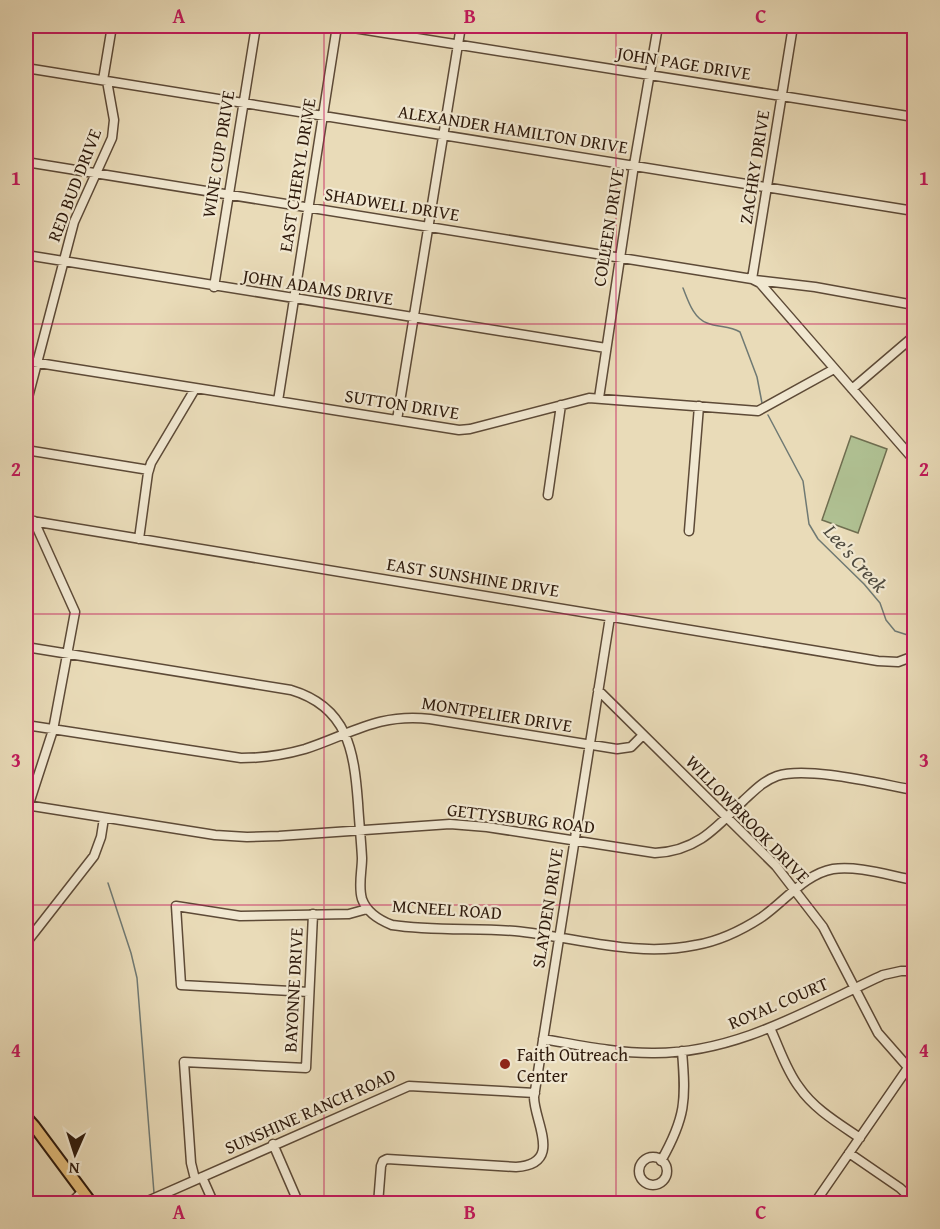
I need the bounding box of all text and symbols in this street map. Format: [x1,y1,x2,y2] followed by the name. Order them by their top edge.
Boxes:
[173,1,186,30] text: A
[464,1,476,30] text: B
[755,1,767,30] text: C
[613,39,753,87] street label: JOHN PAGE DRIVE
[195,88,241,220] street label: WINE CUP DRIVE
[272,96,322,254] street label: EAST CHERYL DRIVE
[396,97,630,161] street label: ALEXANDER HAMILTON DRIVE
[732,108,776,226] street label: ZACHRY DRIVE
[40,125,108,245] street label: RED BUD DRIVE
[11,163,21,192] text: 1
[919,163,929,192] text: 1
[585,166,631,288] street label: COLLEEN DRIVE
[323,180,461,228] street label: SHADWELL DRIVE
[239,261,395,312] street label: JOHN ADAMS DRIVE
[343,382,461,426] street label: SUTTON DRIVE
[11,454,21,483] text: 2
[919,454,929,483] text: 2
[817,517,895,599] water label: Lee's Creek
[385,550,561,604] street label: EAST SUNSHINE DRIVE
[420,689,574,739] street label: MONTPELIER DRIVE
[11,745,21,774] text: 3
[919,745,929,774] text: 3
[679,749,817,889] street label: WILLOWBROOK DRIVE
[446,796,597,840] street label: GETTYSBURG ROAD
[524,846,570,970] street label: SLAYDEN DRIVE
[391,892,503,926] street label: MCNEEL ROAD
[276,927,310,1053] street label: BAYONNE DRIVE
[724,970,832,1036] street label: ROYAL COURT
[11,1035,21,1064] text: 4
[919,1035,929,1064] text: 4
[517,1041,628,1089] place label: Faith Outreach Center
[498,1057,512,1071] marker: Faith Outreach Center
[220,1061,400,1161] street label: SUNSHINE RANCH ROAD
[45,1124,105,1184] north arrow
[68,1157,80,1181] text: N
[173,1197,186,1226] text: A
[464,1197,476,1226] text: B
[755,1197,767,1226] text: C

